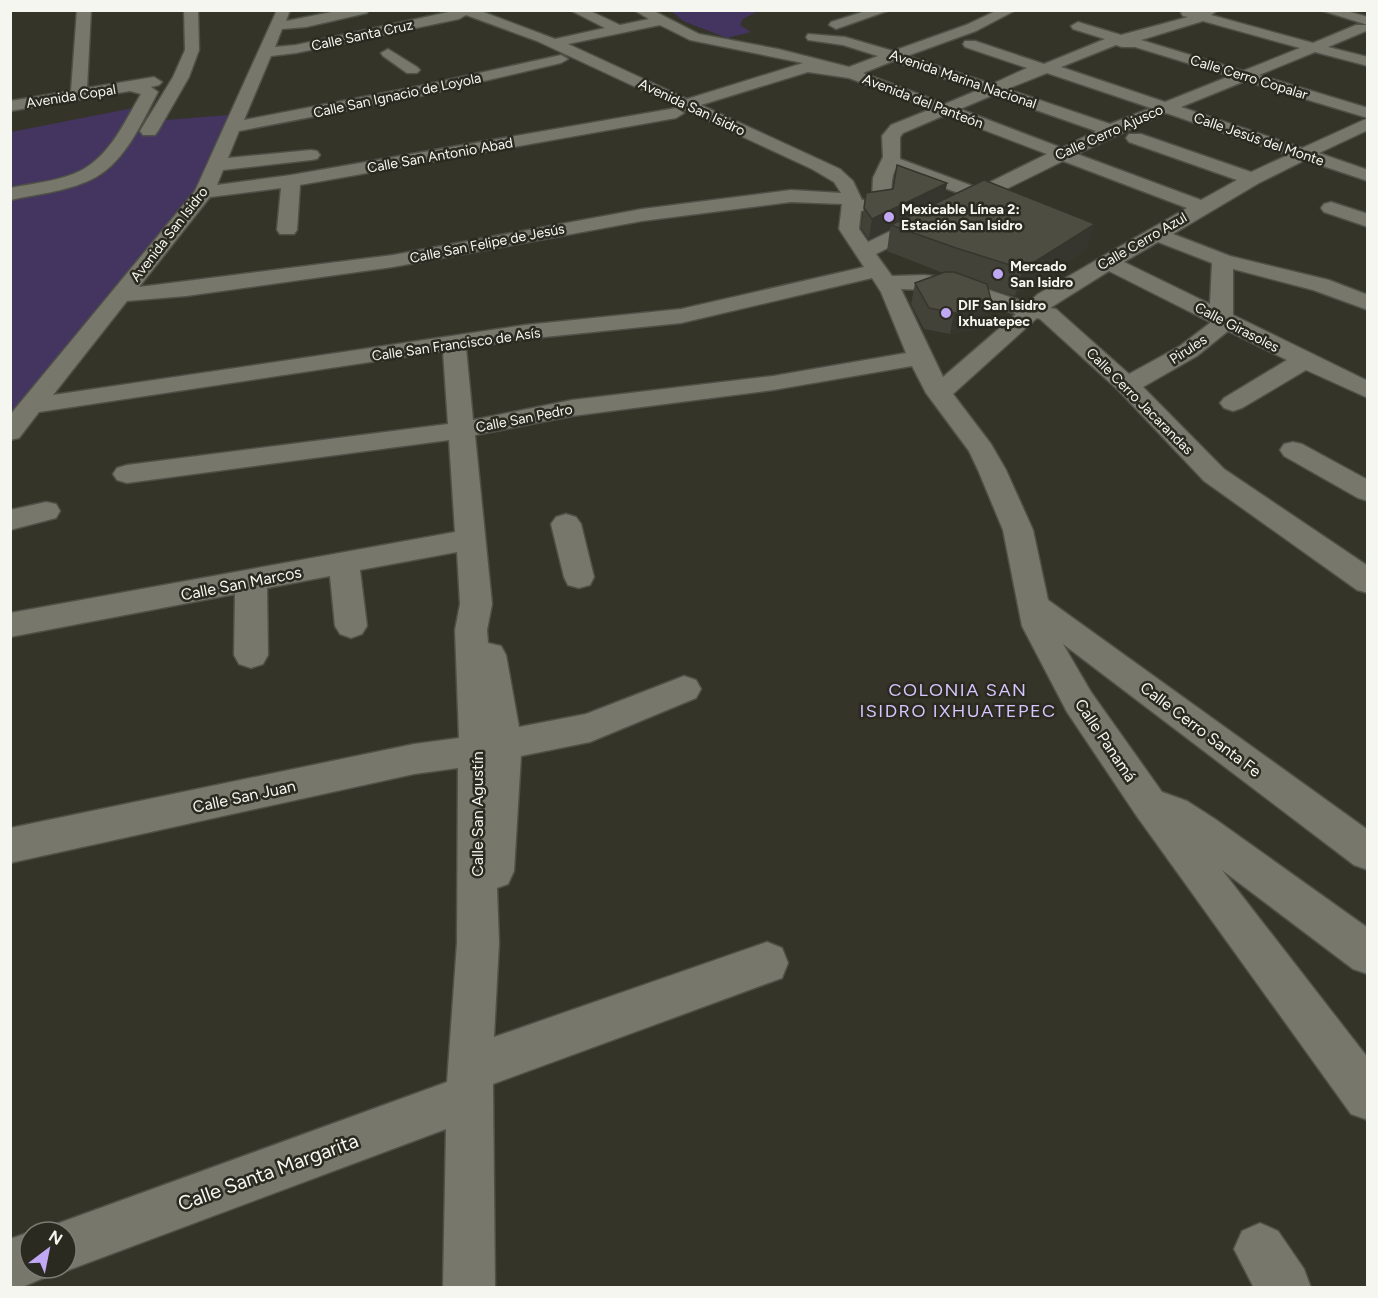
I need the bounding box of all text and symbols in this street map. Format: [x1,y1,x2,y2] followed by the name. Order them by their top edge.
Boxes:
[310,16,415,55] street label: Calle Santa Cruz
[887,46,1039,113] street label: Avenida Marina Nacional
[1188,52,1310,103] street label: Calle Cerro Copalar
[312,69,482,122] street label: Calle San Ignacio de Loyola
[860,71,986,132] street label: Avenida del Panteón
[636,75,748,140] street label: Avenida San Isidro
[25,81,117,112] street label: Avenida Copal
[1053,101,1166,164] street label: Calle Cerro Ajusco
[1191,109,1327,170] street label: Calle Jesús del Monte
[366,134,514,177] street label: Calle San Antonio Abad
[127,184,212,285] street label: Avenida San Isidro
[901,201,1023,234] place label: Mexicable Línea 2: Estación San Isidro
[1094,209,1190,274] street label: Calle Cerro Azul
[882,210,896,224] marker: Mexicable Línea 2: Estación San Isidro
[408,220,566,267] street label: Calle San Felipe de Jesús
[1010,258,1073,291] place label: Mercado San Isidro
[991,267,1005,281] marker: Mercado San Isidro
[958,297,1046,330] place label: DIF San Isidro Ixhuatepec
[1192,299,1282,356] street label: Calle Girasoles
[939,306,953,320] marker: DIF San Isidro Ixhuatepec
[371,324,542,365] street label: Calle San Francisco de Asís
[1166,331,1210,368] street label: Pirules
[1083,344,1197,458] street label: Calle Cerro Jacarandas
[474,401,574,436] street label: Calle San Pedro
[179,562,303,605] street label: Calle San Marcos
[1137,678,1265,781] street label: Calle Cerro Santa Fe
[859,679,1057,722] district label: COLONIA SAN ISIDRO IXHUATEPEC
[1071,695,1140,785] street label: Calle Panamá
[468,751,487,877] street label: Calle San Agustín
[191,776,297,817] street label: Calle San Juan
[174,1128,362,1216] street label: Calle Santa Margarita
[18,1220,78,1280] north arrow
[45,1226,66,1249] text: N

